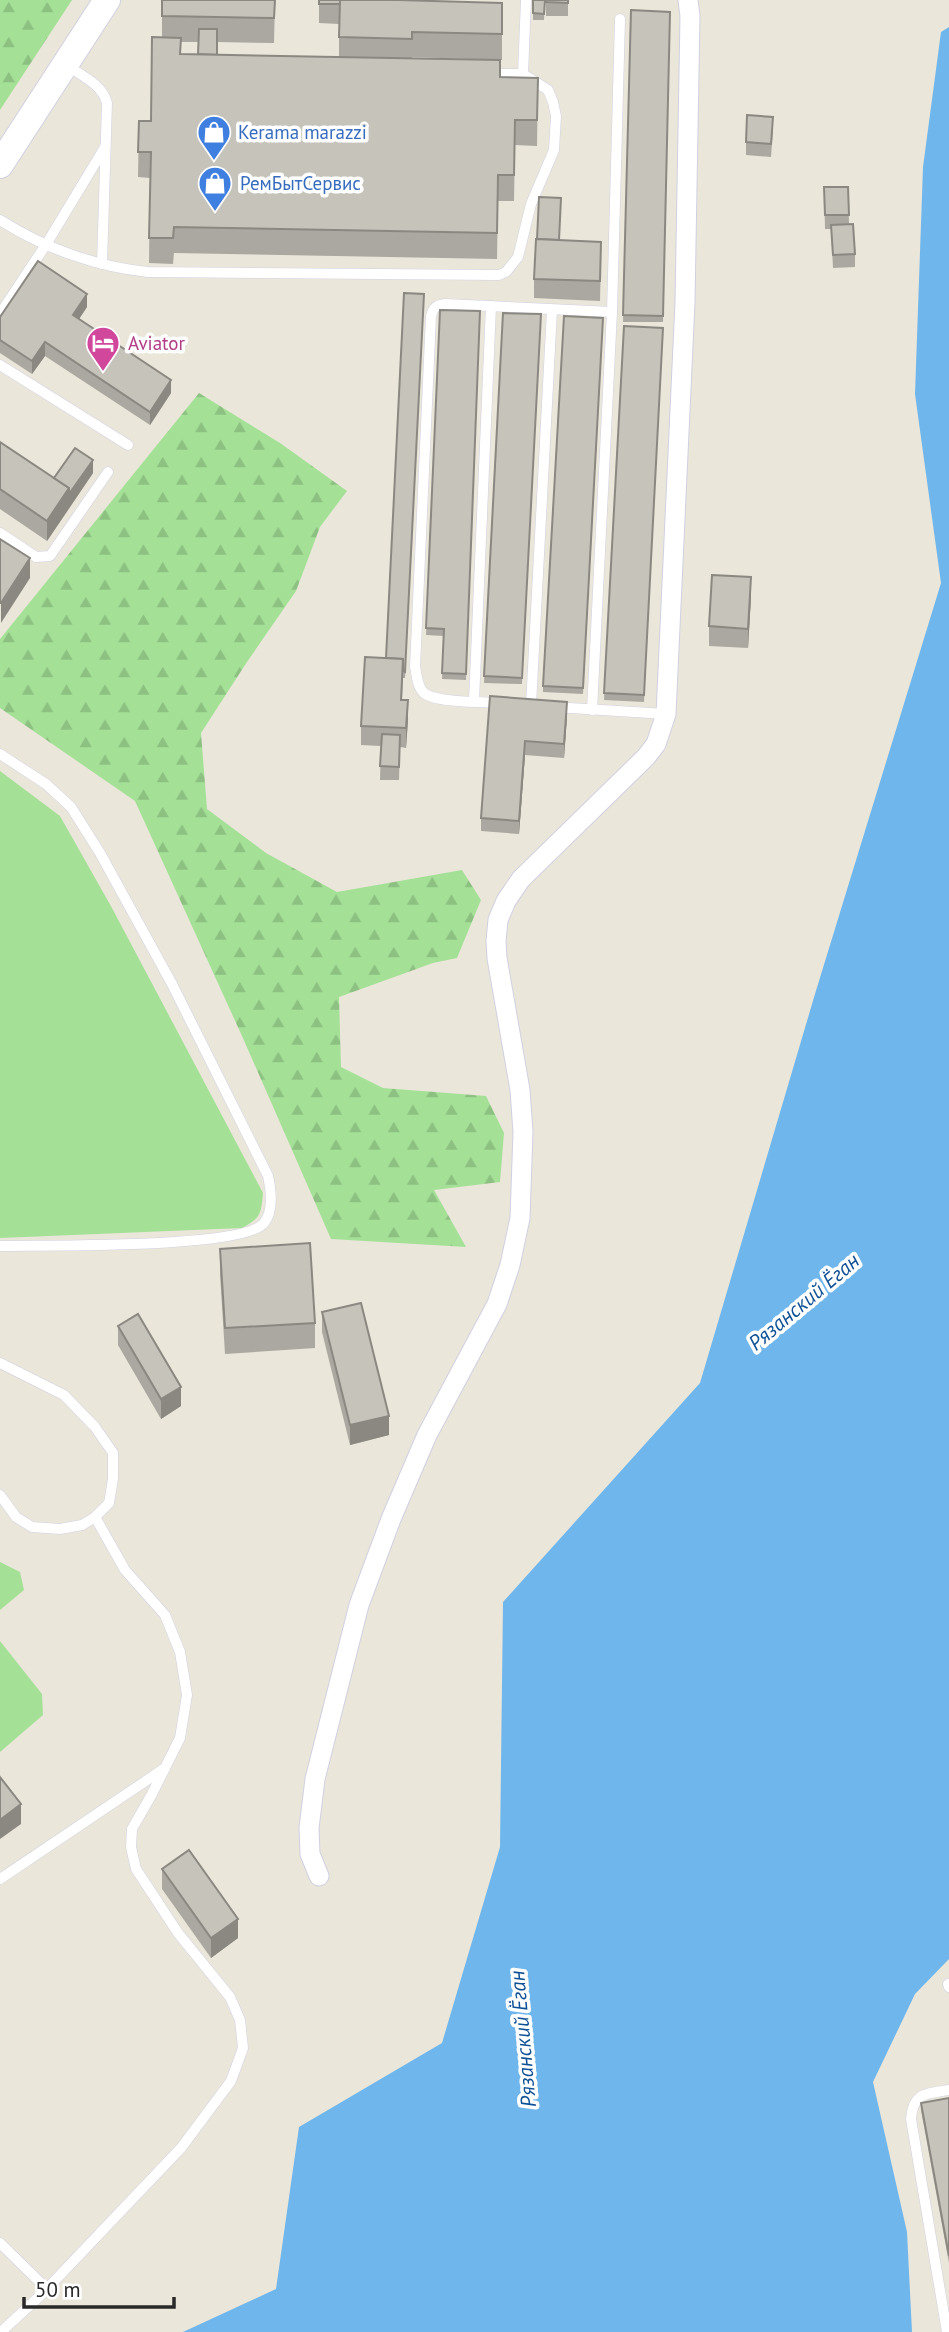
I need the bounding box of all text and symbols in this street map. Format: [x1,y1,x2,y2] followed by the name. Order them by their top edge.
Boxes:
[195,113,233,162] shop icon: Kerama marazzi
[238,120,367,144] place label: Kerama marazzi
[196,164,234,213] shop icon: РемБытСервис
[240,171,361,195] place label: РемБытСервис
[84,324,122,373] hotel icon: Aviator
[128,331,186,355] place label: Aviator
[743,1247,865,1356] water label: Рязанский Ёган
[503,1970,542,2108] water label: Рязанский Ёган
[24,2266,175,2310] scale bar
[35,2276,81,2303] text: 50 m

